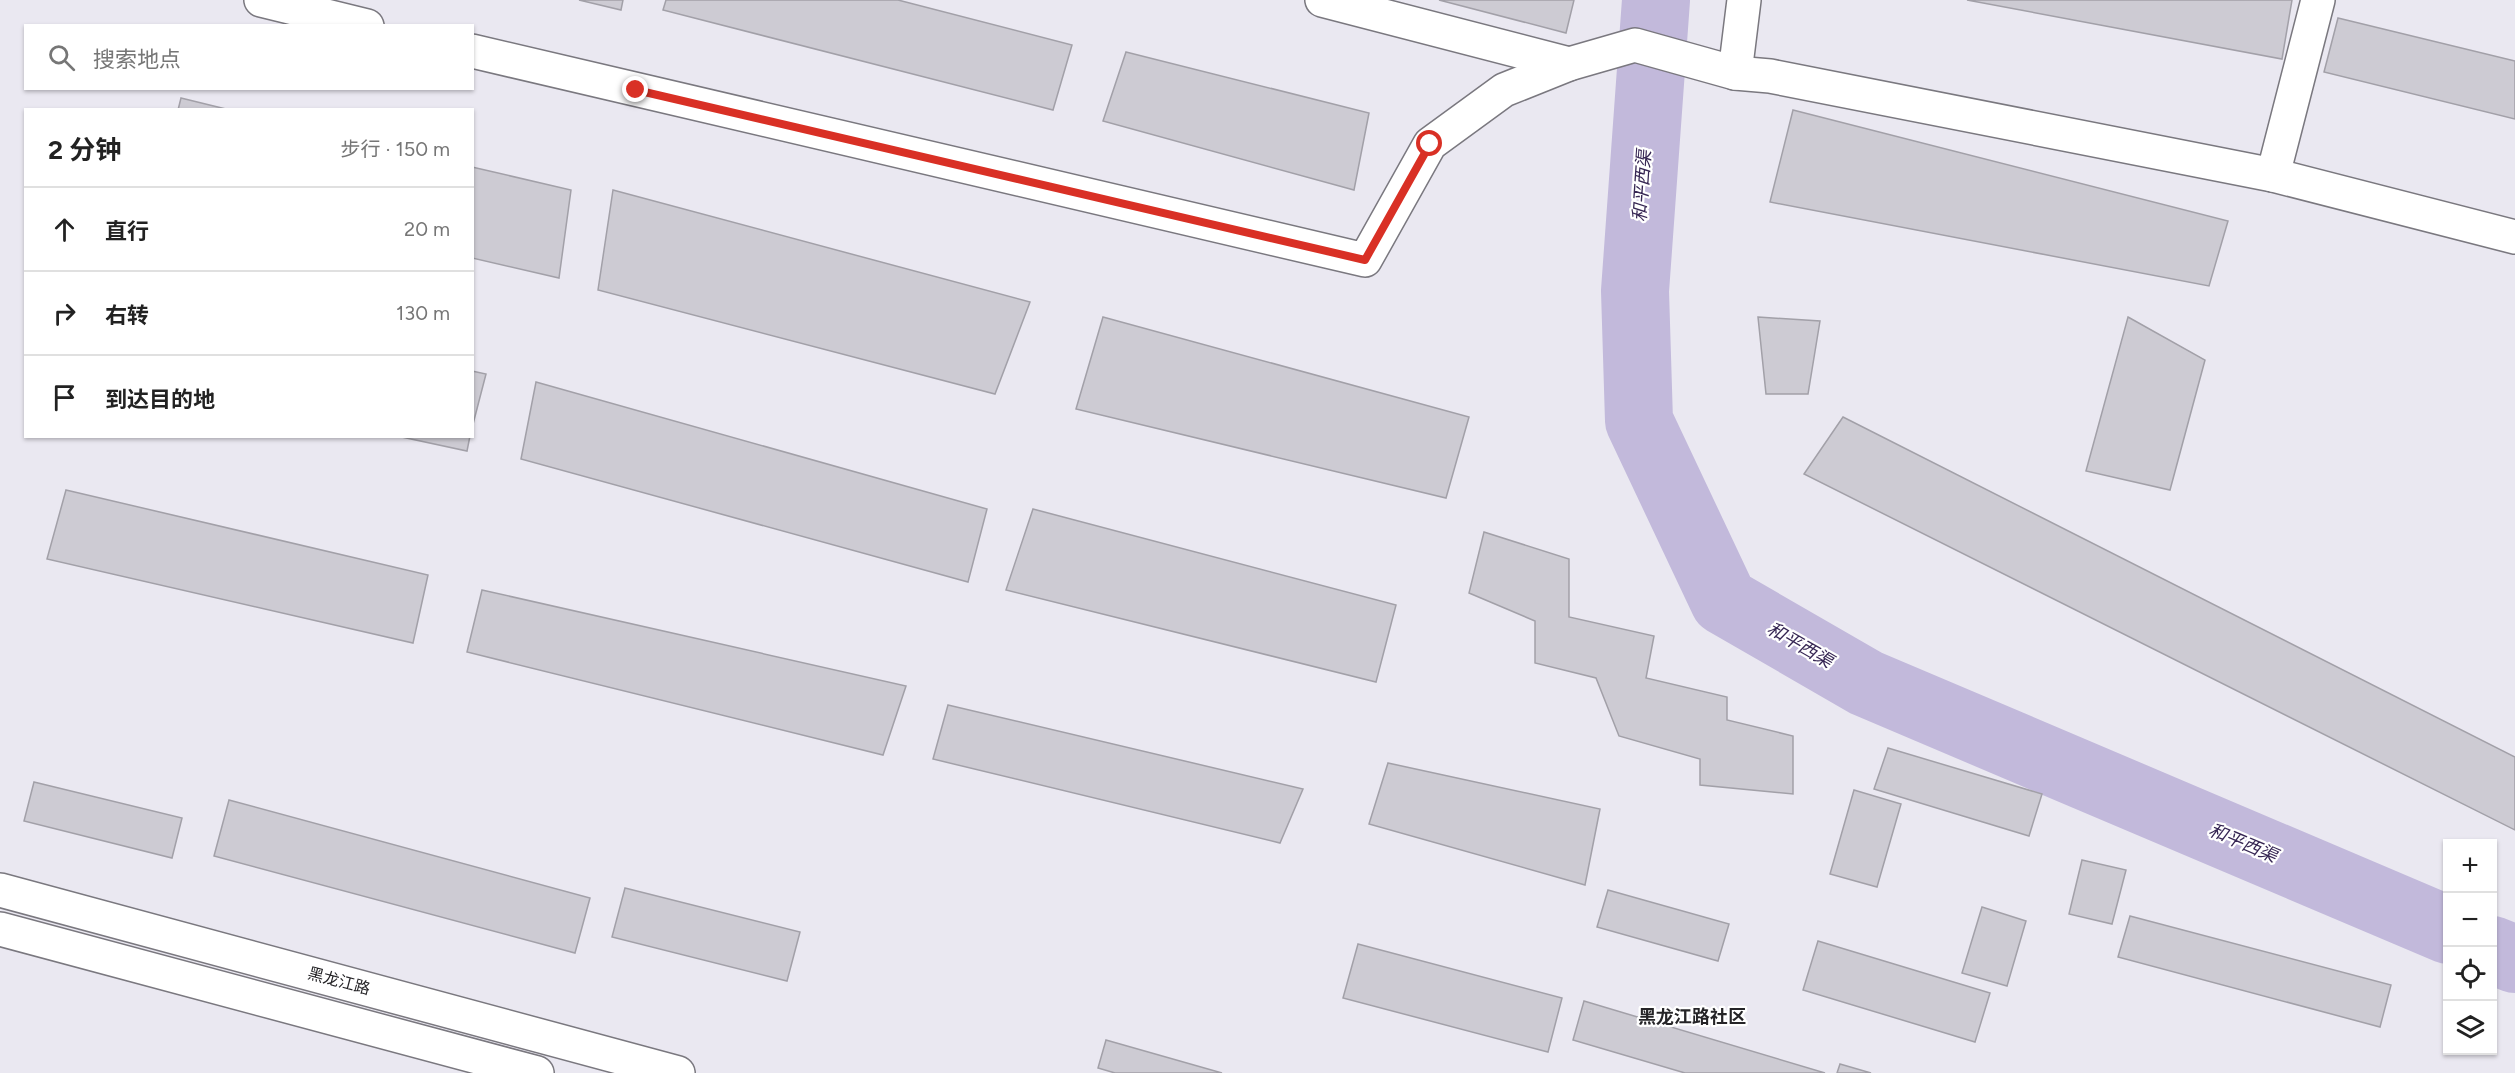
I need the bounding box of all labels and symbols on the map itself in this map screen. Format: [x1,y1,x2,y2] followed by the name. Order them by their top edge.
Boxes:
[622,76,648,102] route end
[1416,130,1442,156] route start
[1629,146,1656,223] water label: 和平西渠
[1763,617,1839,674] water label: 和平西渠
[2206,819,2283,868] water label: 和平西渠
[306,964,372,998] street label: 黑龙江路
[1638,1006,1746,1028] district label: 黑龙江路社区

